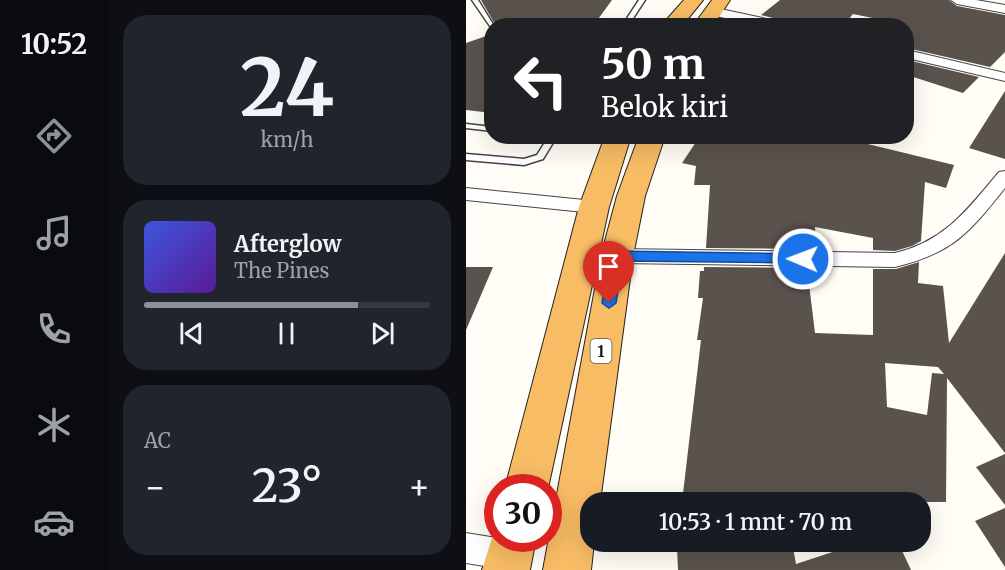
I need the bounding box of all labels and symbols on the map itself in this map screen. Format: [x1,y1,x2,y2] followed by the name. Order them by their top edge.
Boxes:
[771,227,835,291] position arrow
[583,241,634,303] pin
[590,339,612,363] road number: 1
[484,474,562,552] speed limit sign: 30

